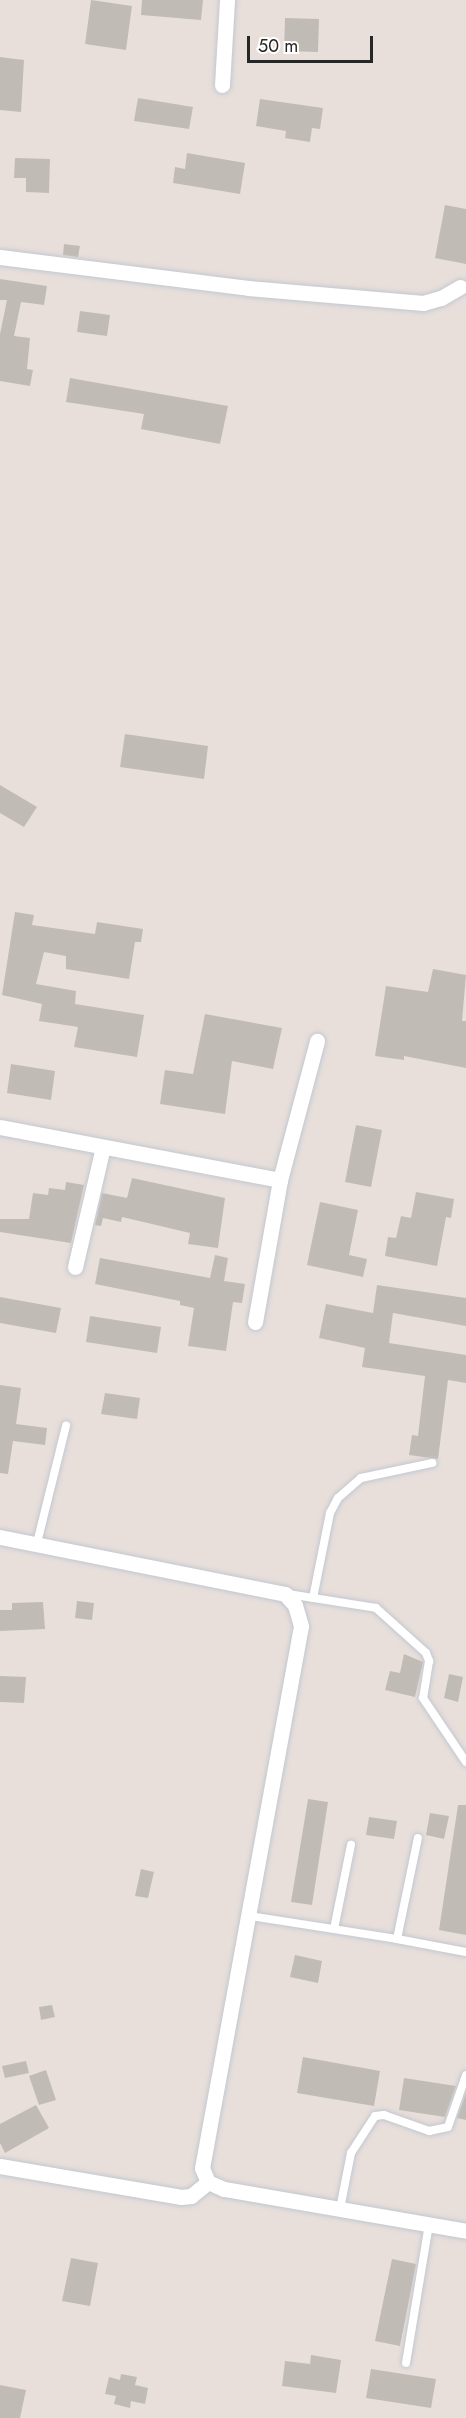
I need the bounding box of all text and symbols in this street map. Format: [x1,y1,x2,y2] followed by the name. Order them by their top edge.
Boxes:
[250,24,376,62] scale bar
[258,33,298,59] text: 50 m

